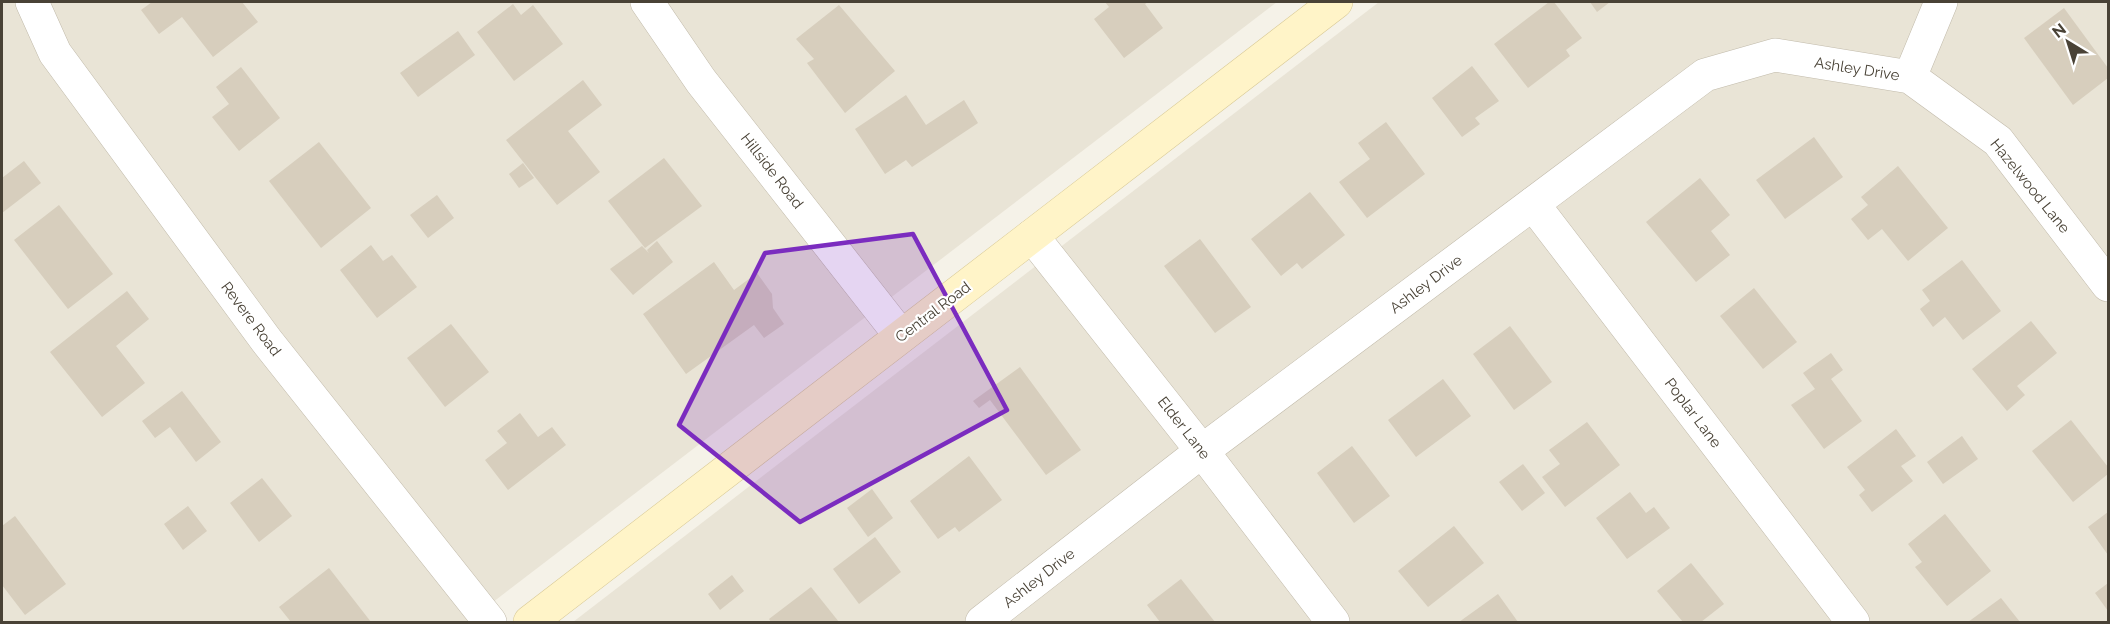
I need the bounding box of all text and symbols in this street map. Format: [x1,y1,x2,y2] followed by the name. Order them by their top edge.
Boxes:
[2038,12,2098,72] north arrow
[2048,19,2070,42] text: N
[1813,53,1901,85] street label: Ashley Drive
[737,130,807,212] street label: Hillside Road
[1986,135,2074,237] street label: Hazelwood Lane
[1386,251,1466,317] street label: Ashley Drive
[217,278,285,360] street label: Revere Road
[892,278,974,346] street label: Central Road
[1661,375,1725,452] street label: Poplar Lane
[1154,393,1214,463] street label: Elder Lane
[1000,544,1079,612] street label: Ashley Drive

